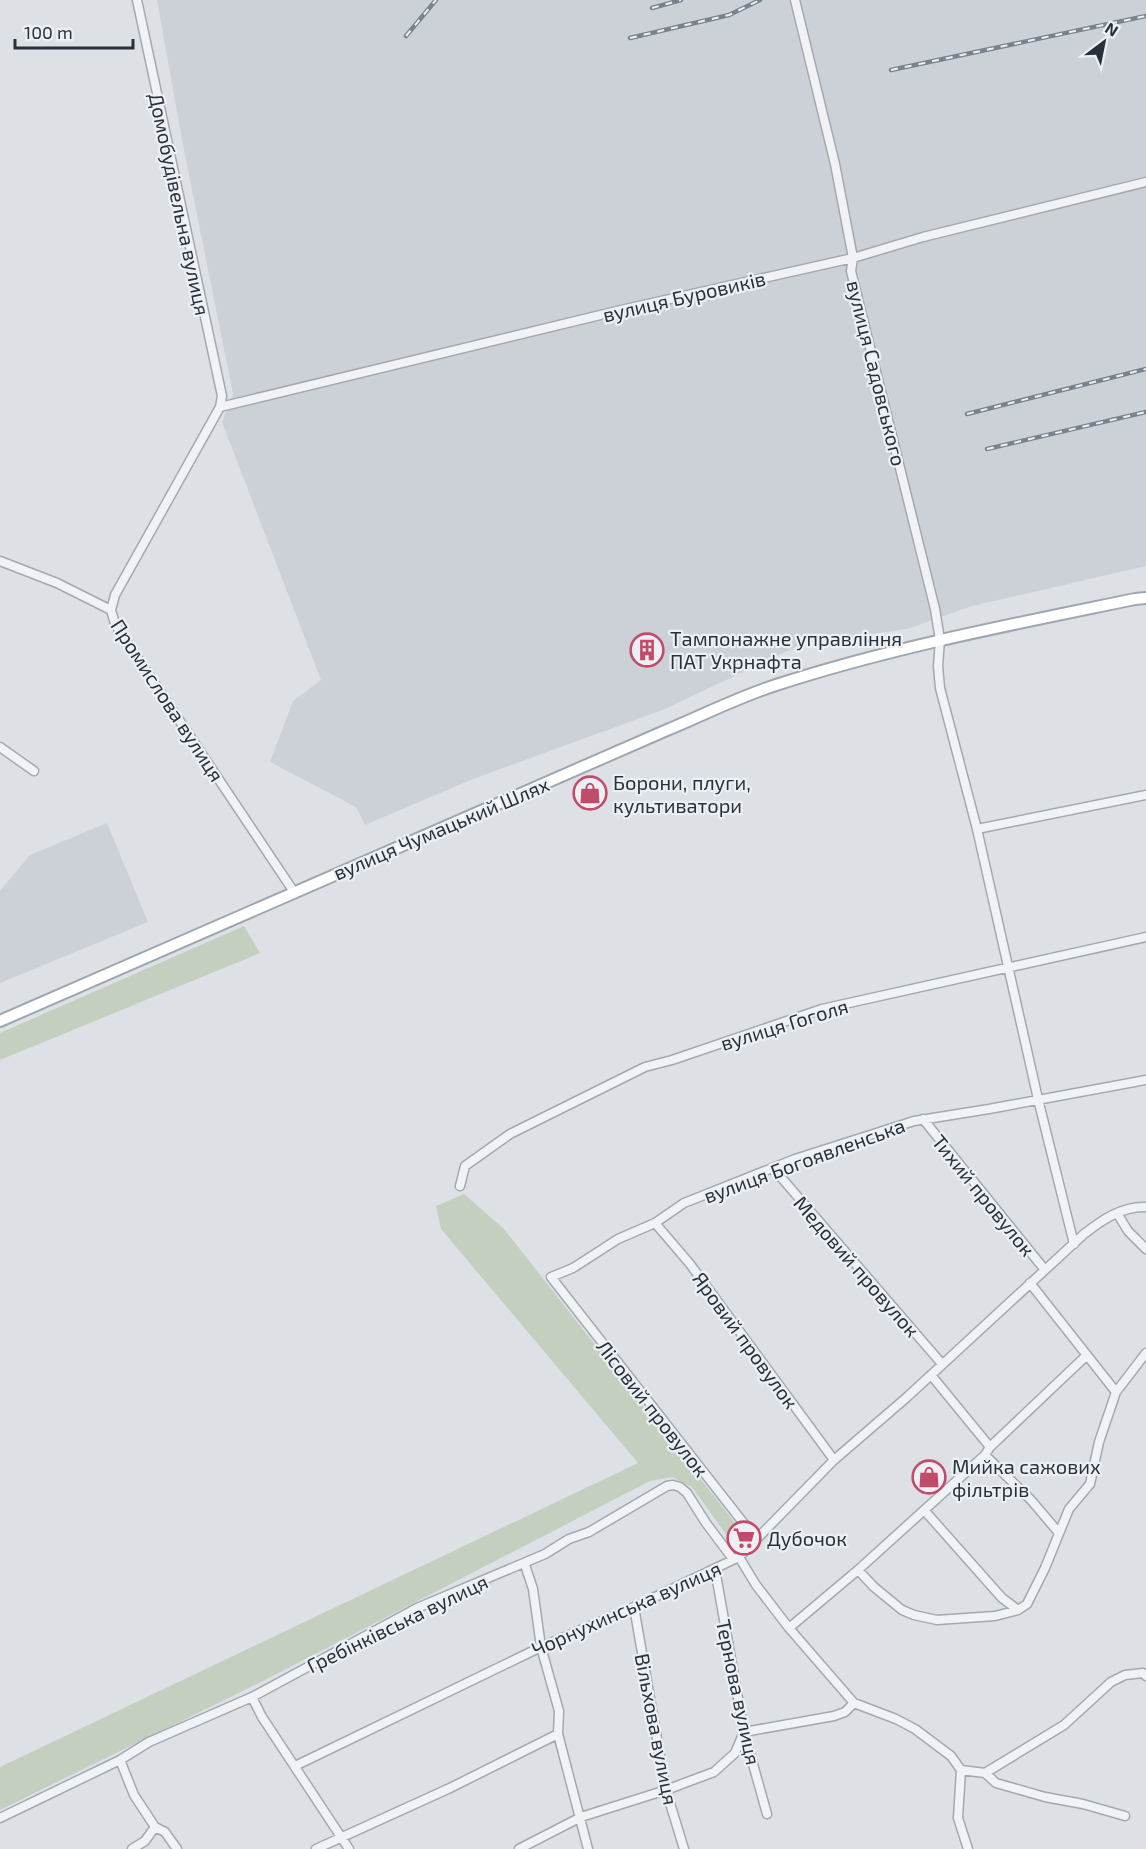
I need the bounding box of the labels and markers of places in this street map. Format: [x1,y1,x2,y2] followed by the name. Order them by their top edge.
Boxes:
[670,626,902,673] place label: Тампонажне управління ПАТ Укрнафта
[629,632,665,668] building icon: Тампонажне управління ПАТ Укрнафта
[613,770,751,818] place label: Борони, плуги, культиватори
[572,775,608,811] shop icon: Борони, плуги, культиватори
[952,1454,1101,1501] place label: Мийка сажових фільтрів
[911,1459,947,1495] shop icon: Мийка сажових фільтрів
[726,1520,762,1556] supermarket icon: Дубочок
[767,1526,847,1551] place label: Дубочок

